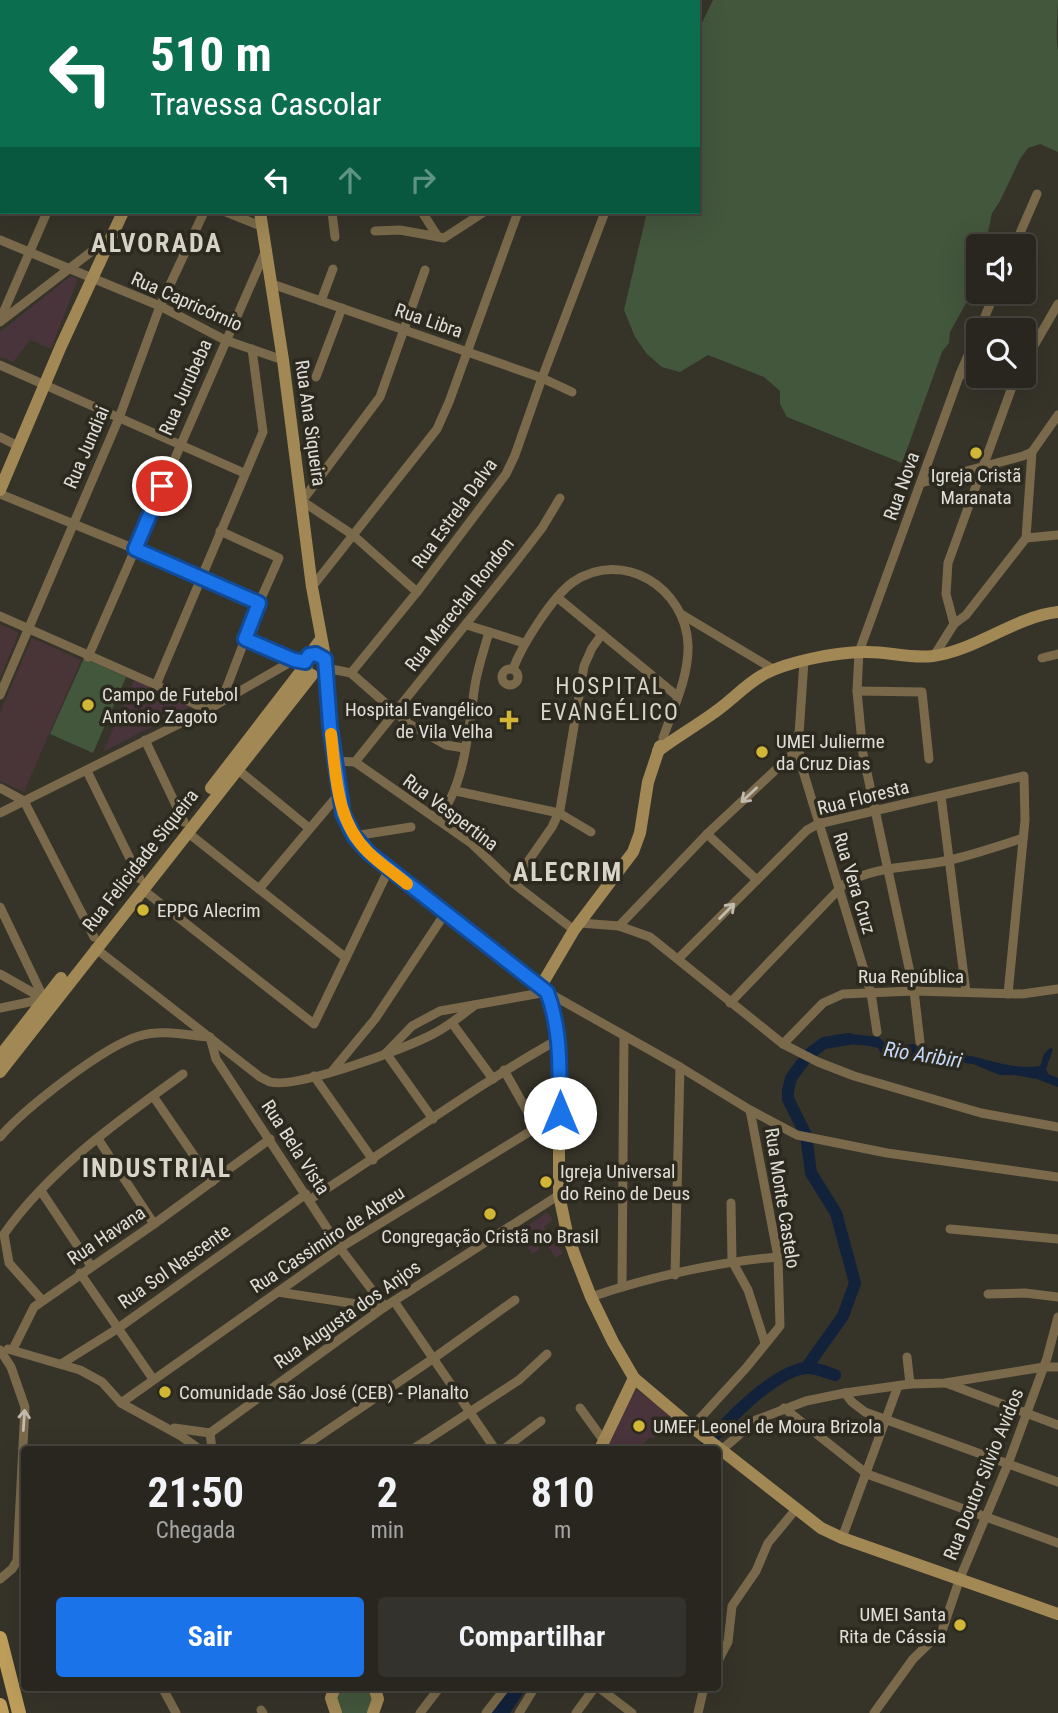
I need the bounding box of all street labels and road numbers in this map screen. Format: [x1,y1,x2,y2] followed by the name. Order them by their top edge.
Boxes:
[128,267,246,336] street label: Rua Capricórnio
[392,298,466,343] street label: Rua Libra
[154,336,217,439] street label: Rua Jurubeba
[290,359,331,488] street label: Rua Ana Siqueira
[59,402,114,492] street label: Rua Jundiai
[879,449,924,523] street label: Rua Nova
[407,454,502,573] street label: Rua Estrela Dalva
[400,533,519,676] street label: Rua Marechal Rondon
[399,769,503,856] street label: Rua Vespertina
[815,775,911,820] street label: Rua Floresta
[78,785,203,936] street label: Rua Felicidade Siqueira
[828,830,881,937] street label: Rua Vera Cruz
[858,965,964,988] street label: Rua República
[256,1096,335,1199] street label: Rua Bela Vista
[760,1126,805,1270] street label: Rua Monte Castelo
[246,1181,409,1298] street label: Rua Cassimiro de Abreu
[63,1201,150,1270] street label: Rua Havana
[114,1219,235,1314] street label: Rua Sol Nascente
[270,1255,425,1374] street label: Rua Augusta dos Anjos
[939,1385,1028,1563] street label: Rua Doutor Silvio Avidos

